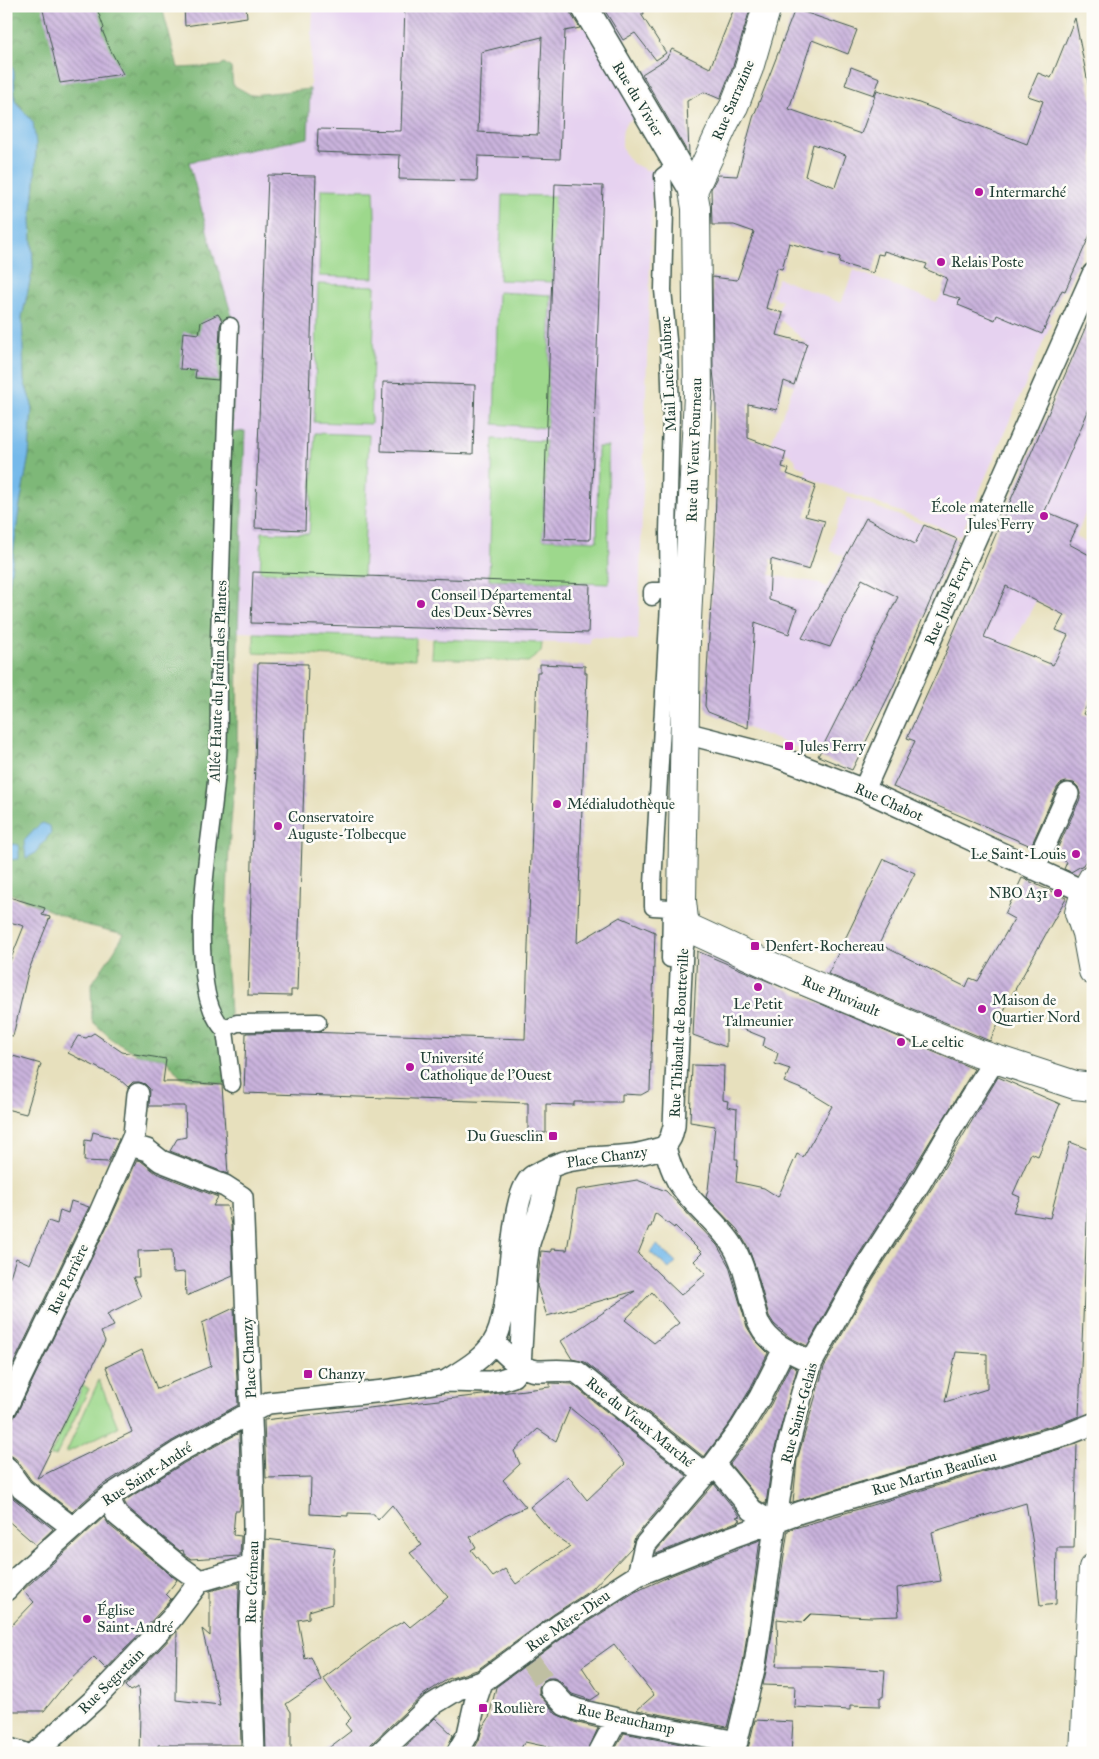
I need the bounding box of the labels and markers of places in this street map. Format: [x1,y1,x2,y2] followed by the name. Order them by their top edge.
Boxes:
[989,183,1067,201] place label: Intermarché
[973,186,985,198] marker: Intermarché
[951,253,1024,271] place label: Relais Poste
[935,256,947,268] marker: Relais Poste
[931,497,1035,534] place label: École maternelle Jules Ferry
[1038,510,1050,522] marker: École maternelle Jules Ferry
[431,586,573,621] place label: Conseil Départemental des Deux-Sèvres
[415,598,427,610] marker: Conseil Départemental des Deux-Sèvres
[797,737,867,756] place label: Jules Ferry
[783,740,795,752] marker: Jules Ferry
[567,795,675,814] place label: Médialudothèque
[551,798,563,810] marker: Médialudothèque
[287,808,406,844] place label: Conservatoire Auguste-Tolbecque
[272,820,284,832] marker: Conservatoire Auguste-Tolbecque
[970,845,1066,863] place label: Le Saint-Louis
[1070,848,1082,860] marker: Le Saint-Louis
[989,884,1048,902] place label: NBO A31
[1052,887,1064,899] marker: NBO A31
[765,937,885,955] place label: Denfert-Rochereau
[749,940,761,952] marker: Denfert-Rochereau
[752,981,764,993] marker: Le Petit Talmeunier
[992,991,1081,1026] place label: Maison de Quartier Nord
[723,995,794,1030] place label: Le Petit Talmeunier
[976,1003,988,1015] marker: Maison de Quartier Nord
[911,1033,964,1051] place label: Le celtic
[895,1036,907,1048] marker: Le celtic
[420,1049,552,1085] place label: Université Catholique de l’Ouest
[404,1061,416,1073] marker: Université Catholique de l’Ouest
[467,1127,543,1145] place label: Du Guesclin
[547,1130,559,1142] marker: Du Guesclin
[318,1365,366,1383] place label: Chanzy
[302,1368,314,1380] marker: Chanzy
[97,1600,174,1636] place label: Église Saint-André
[81,1613,93,1625] marker: Église Saint-André
[493,1699,545,1717] place label: Roulière
[477,1702,489,1714] marker: Roulière

